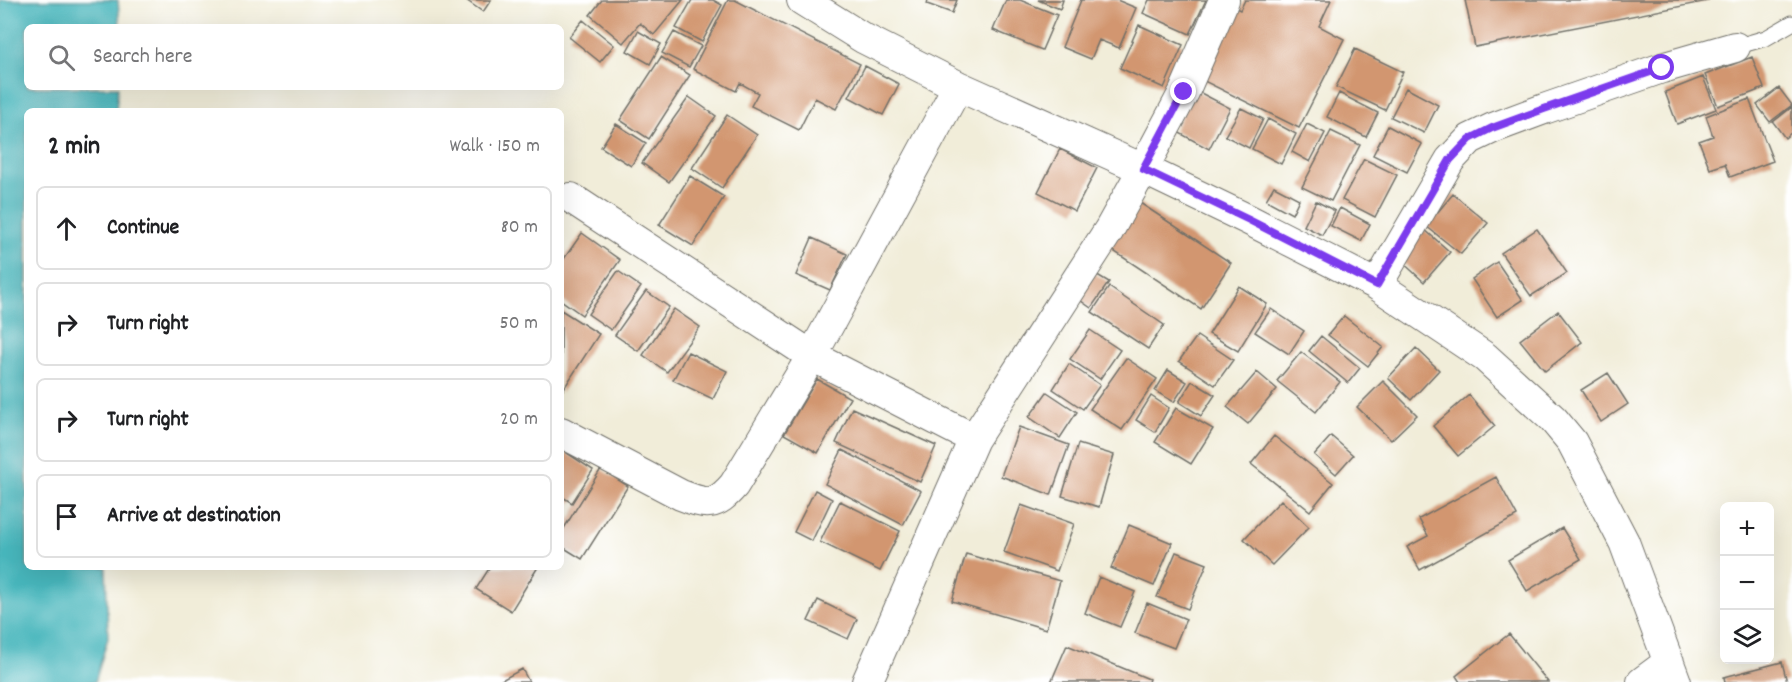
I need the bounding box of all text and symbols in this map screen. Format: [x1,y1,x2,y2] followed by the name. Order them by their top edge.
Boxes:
[24,24,564,90] search box
[45,41,78,74] icon: search
[93,42,192,73] text: Search here
[1648,54,1674,80] route start
[1170,78,1196,104] route end
[48,129,100,166] text: 2 min
[450,133,540,161] text: Walk · 150 m
[50,212,83,245] icon: ahead
[107,213,179,244] text: Continue
[501,214,538,242] text: 80 m
[50,308,83,341] icon: right
[107,309,189,340] text: Turn right
[500,310,538,338] text: 50 m
[50,404,83,437] icon: right
[107,405,189,436] text: Turn right
[500,406,538,434] text: 20 m
[50,500,83,533] icon: arrive
[107,501,281,532] text: Arrive at destination
[1720,502,1774,664] map controls
[1720,502,1774,556] button: +
[1720,556,1774,610] button: −
[1720,610,1774,664] button: layers

